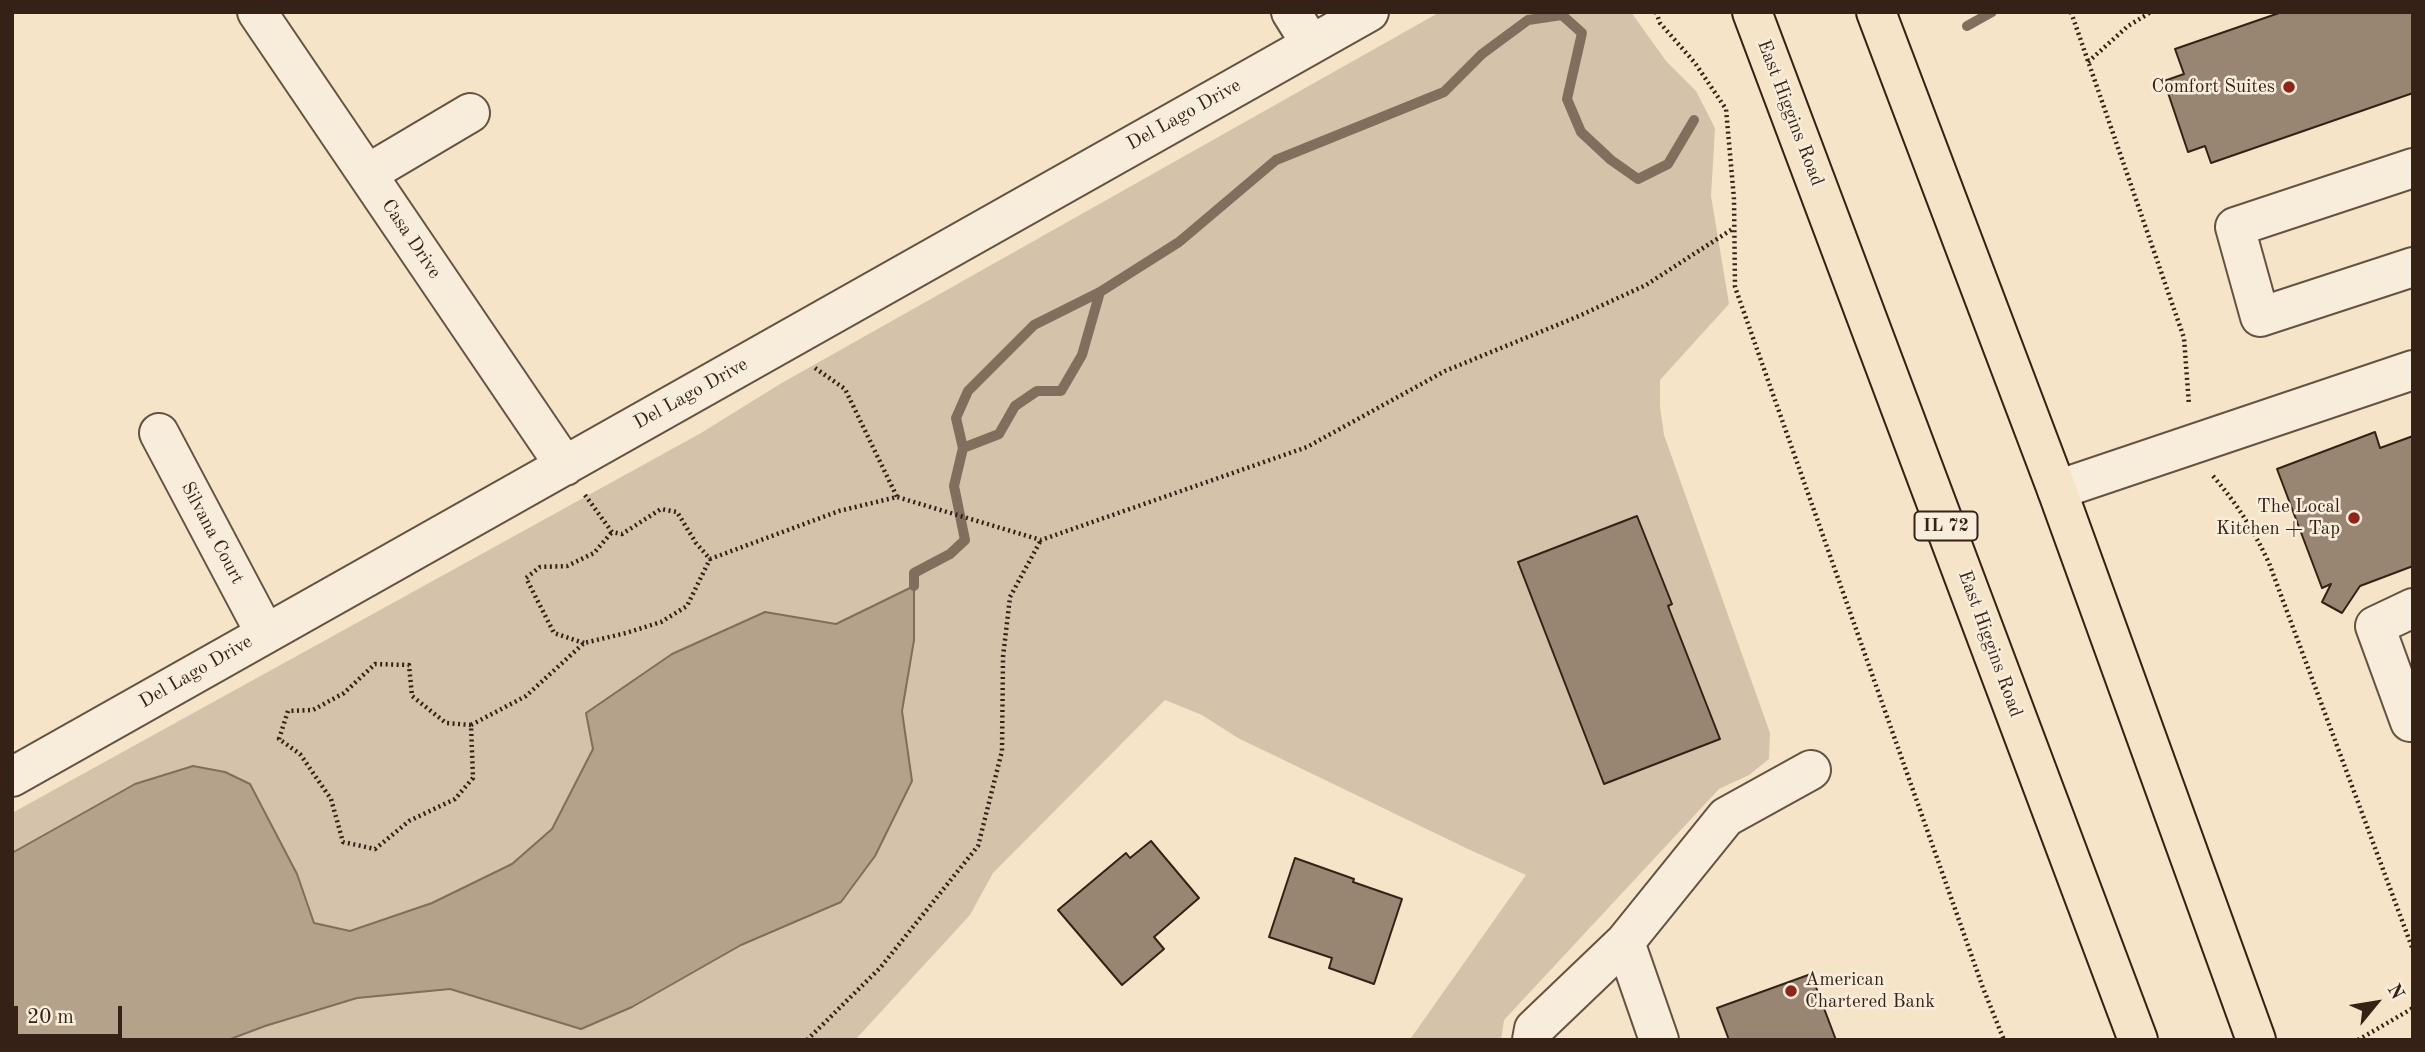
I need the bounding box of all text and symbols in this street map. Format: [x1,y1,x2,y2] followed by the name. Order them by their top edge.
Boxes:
[1752,37,1828,189] street label: East Higgins Road
[1123,74,1245,156] street label: Del Lago Drive
[2152,76,2275,98] place label: Comfort Suites
[2281,79,2297,95] marker: Comfort Suites
[376,195,446,283] street label: Casa Drive
[630,353,752,435] street label: Del Lago Drive
[176,478,248,588] street label: Silvana Court
[2216,496,2340,540] place label: The Local Kitchen + Tap
[2346,510,2362,526] marker: The Local Kitchen + Tap
[1914,512,1978,540] road number: IL 72
[1953,567,2027,721] street label: East Higgins Road
[135,630,257,714] street label: Del Lago Drive
[2341,968,2411,1038] north arrow
[1805,969,1935,1013] place label: American Chartered Bank
[2383,981,2406,1003] text: N
[1783,983,1799,999] marker: American Chartered Bank
[18,992,126,1036] scale bar
[27,1007,74,1028] text: 20 m

